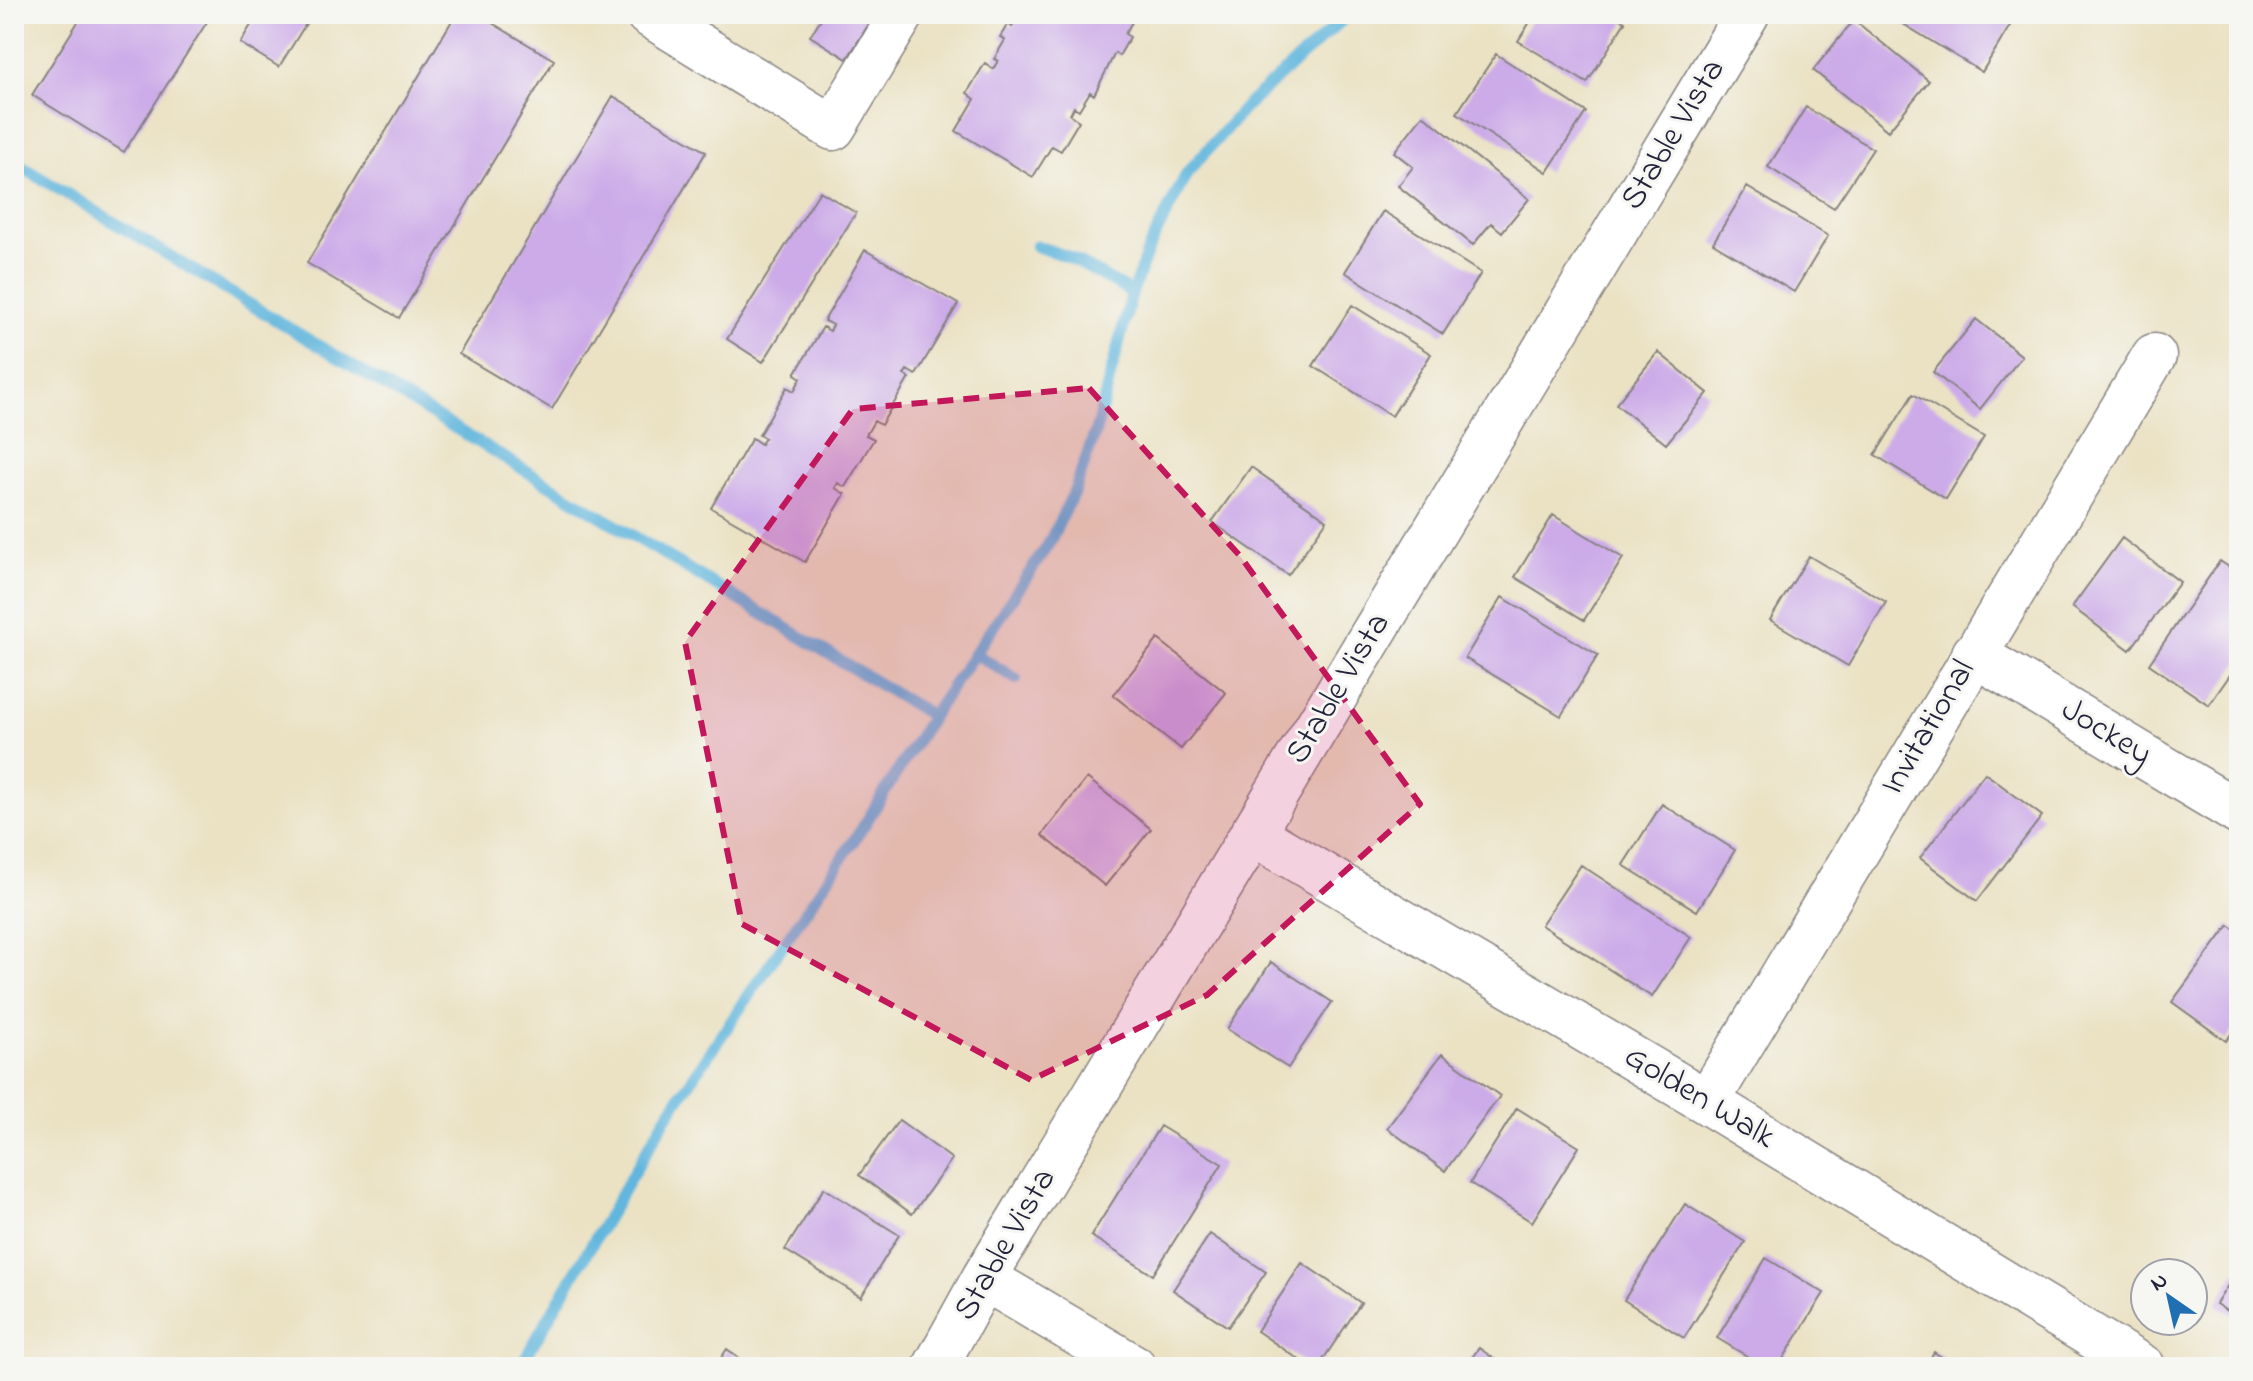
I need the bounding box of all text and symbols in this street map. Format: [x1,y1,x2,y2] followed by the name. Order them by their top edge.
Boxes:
[1609,50,1739,220] street label: Stable Vista
[1274,604,1404,774] street label: Stable Vista
[1869,651,1989,805] street label: Invitational
[2051,686,2161,780] street label: Jockey
[1614,1033,1784,1163] street label: Golden Walk
[942,1159,1070,1331] street label: Stable Vista
[2129,1257,2209,1337] north arrow
[2144,1265,2175,1300] text: N

